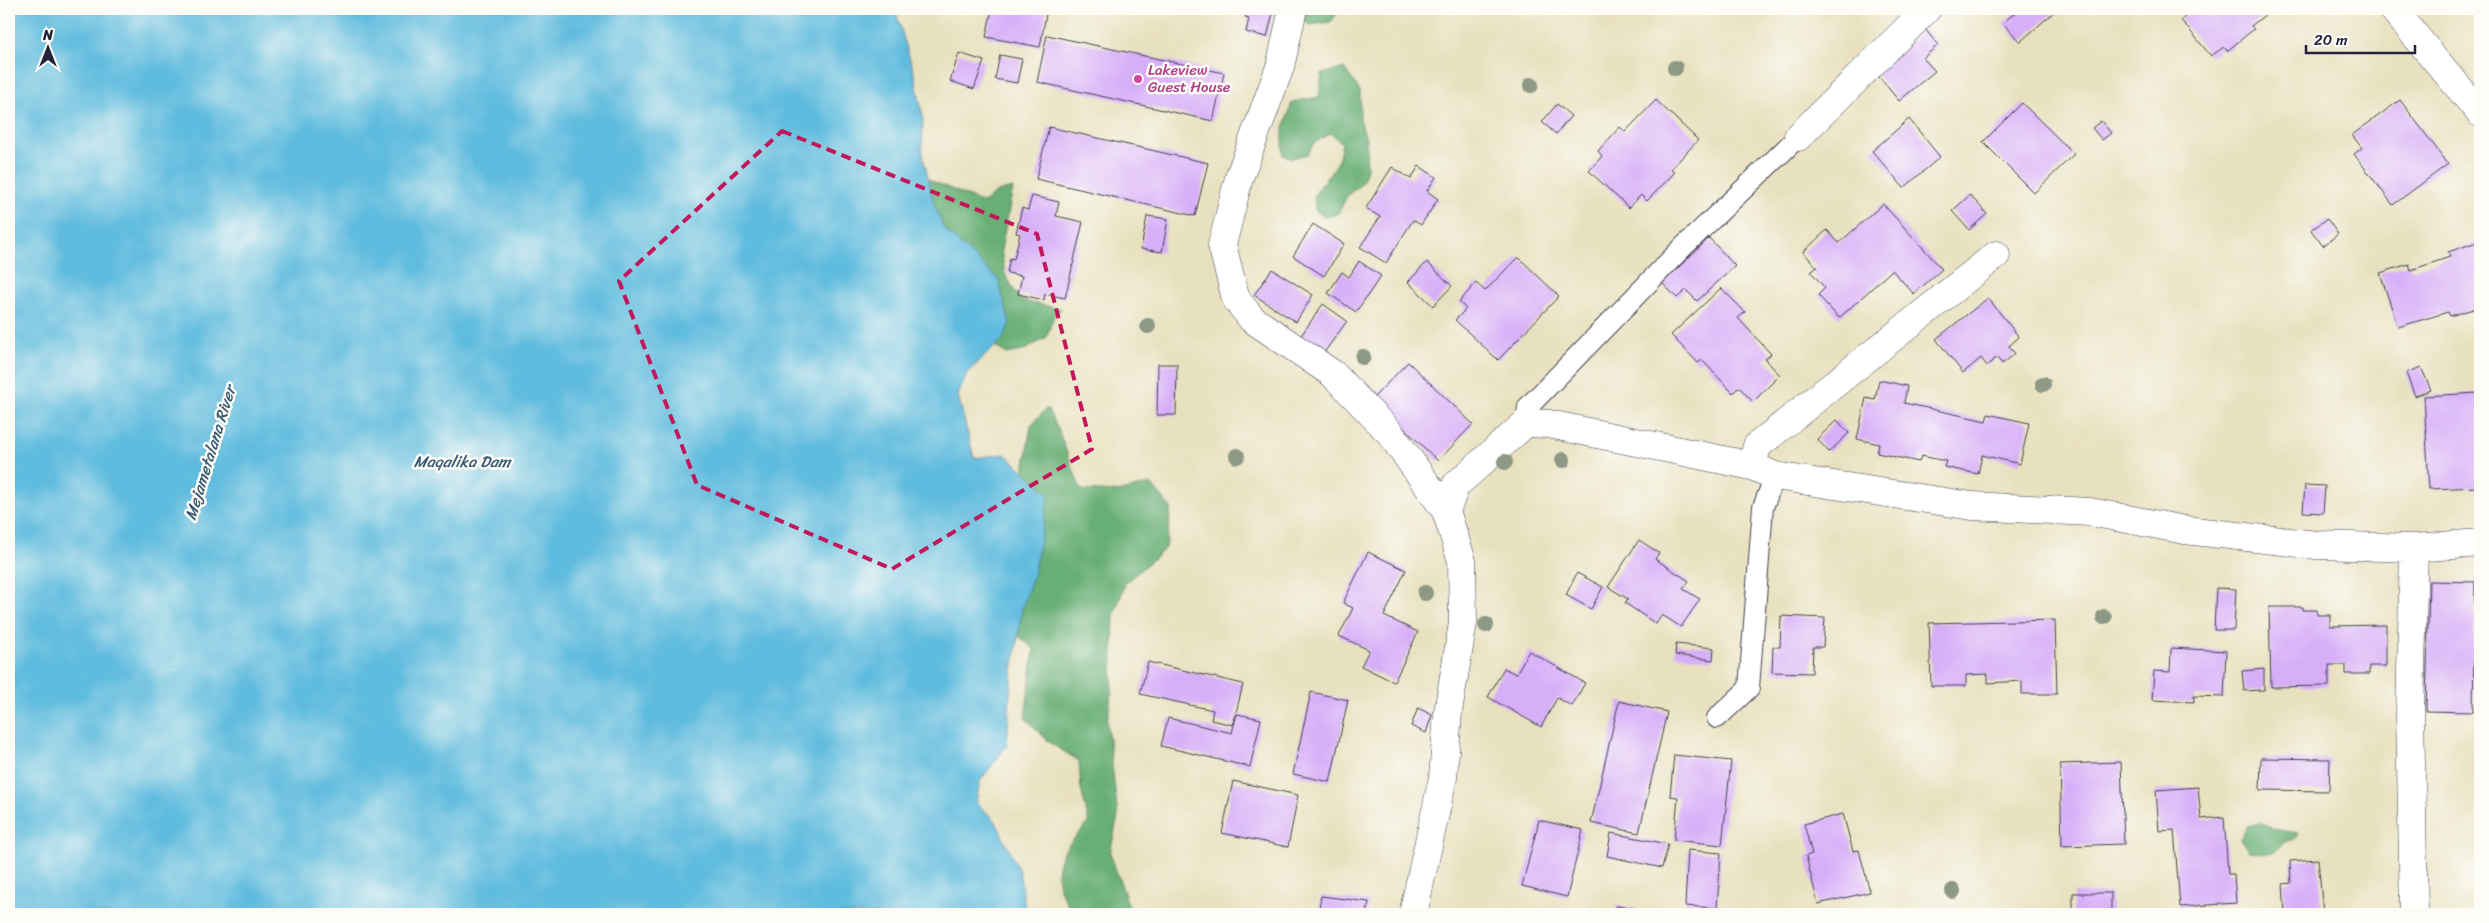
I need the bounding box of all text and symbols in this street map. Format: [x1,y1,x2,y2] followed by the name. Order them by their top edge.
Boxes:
[22,22,72,72] north arrow
[2306,22,2415,54] scale bar
[42,23,53,48] text: N
[2314,27,2348,53] text: 20 m
[1148,57,1231,100] place label: Lakeview Guest House
[1132,73,1144,85] marker: Lakeview Guest House
[176,379,245,524] water label: Mejametalana River
[414,447,512,476] water label: Maqalika Dam

